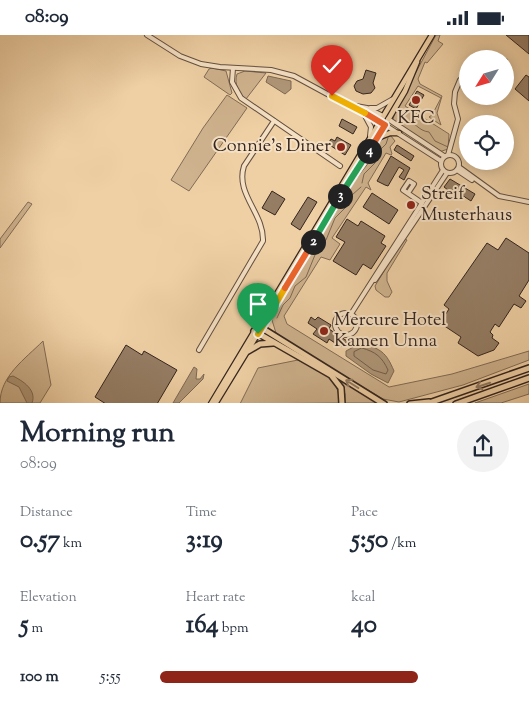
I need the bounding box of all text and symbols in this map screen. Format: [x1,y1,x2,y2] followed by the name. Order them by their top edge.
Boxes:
[25,4,69,31] text: 08:09
[311,45,353,96] pin
[459,50,514,105] north arrow
[459,50,514,170] map controls
[318,52,346,80] icon: check
[410,94,422,106] marker: KFC
[397,106,435,132] place label: KFC
[459,115,514,170] button: locate
[213,134,331,160] place label: Connie’s Diner
[356,139,382,163] pin: 4
[335,141,347,153] marker: Connie’s Diner
[366,141,373,161] text: 4
[421,182,512,229] place label: Streif Musterhaus
[328,183,352,209] pin: 3
[338,186,343,206] text: 3
[405,199,417,211] marker: Streif Musterhaus
[300,229,326,255] pin: 2
[310,232,317,252] text: 2
[237,283,279,334] pin
[244,290,272,318] icon: arrive
[334,308,446,355] place label: Mercure Hotel Kamen Unna
[318,325,330,337] marker: Mercure Hotel Kamen Unna
[345,379,359,389] one-way arrow
[476,381,492,390] one-way arrow
[20,414,175,454] text: Morning run
[457,420,509,472] button: share
[20,453,57,476] text: 08:09
[20,503,73,523] text: Distance
[186,503,217,523] text: Time
[351,503,378,523] text: Pace
[20,523,60,559] text: 0.57
[186,523,223,559] text: 3:19
[351,523,388,559] text: 5:50
[60,534,82,554] text: km
[388,534,416,554] text: /km
[20,588,77,608] text: Elevation
[186,588,245,608] text: Heart rate
[351,588,375,608] text: kcal
[20,608,29,644] text: 5
[186,608,219,644] text: 164
[351,608,377,644] text: 40
[29,619,43,639] text: m
[219,619,249,639] text: bpm
[20,666,59,689] text: 100 m
[100,666,121,689] text: 5:55

